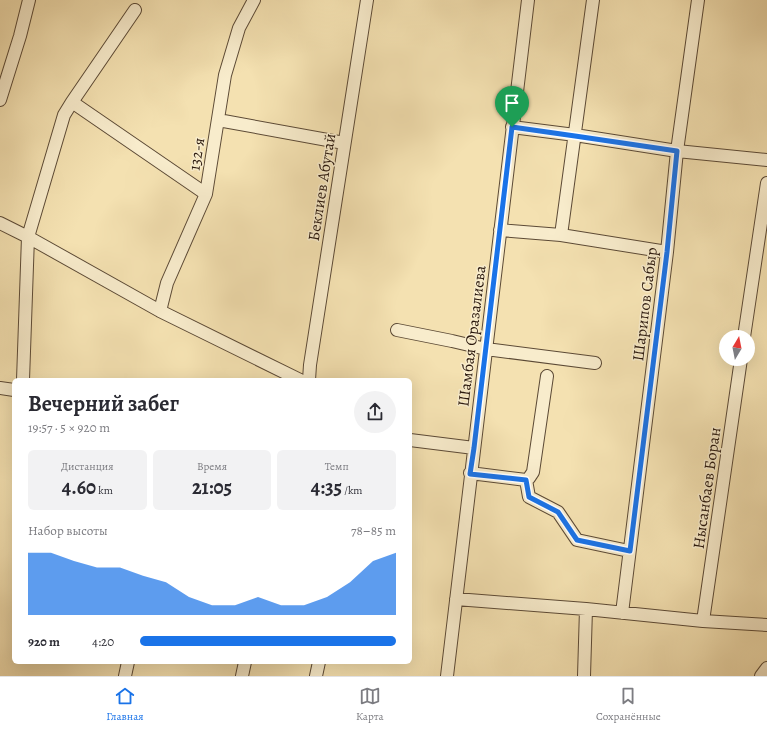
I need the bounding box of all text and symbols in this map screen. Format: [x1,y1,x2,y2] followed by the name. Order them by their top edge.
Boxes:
[495,86,529,127] pin
[501,92,523,114] icon: arrive
[303,132,341,243] street label: Беклиев Абутай
[184,136,210,172] street label: 132-я
[627,246,663,362] street label: Шарипов Сабыр
[452,264,492,408] street label: Шамбая Оразалиева
[719,330,755,366] north arrow
[719,330,755,366] map controls
[28,389,179,419] text: Вечерний забег
[354,391,396,433] button: share
[28,419,110,436] text: 19:57 · 5 × 920 m
[688,426,726,550] street label: Нысанбаев Боран
[61,459,114,474] text: Дистанция
[197,459,227,474] text: Время
[325,459,349,474] text: Темп
[62,474,96,501] text: 4.60
[192,474,232,501] text: 21:05
[311,474,342,501] text: 4:35
[96,483,113,498] text: km
[342,483,363,498] text: /km
[28,522,108,539] text: Набор высоты
[351,522,396,539] text: 78–85 m
[28,633,60,650] text: 920 m
[92,633,114,650] text: 4:20
[106,685,144,724] tab: Главная
[356,685,384,724] tab: Карта
[596,685,661,724] tab: Сохранённые

